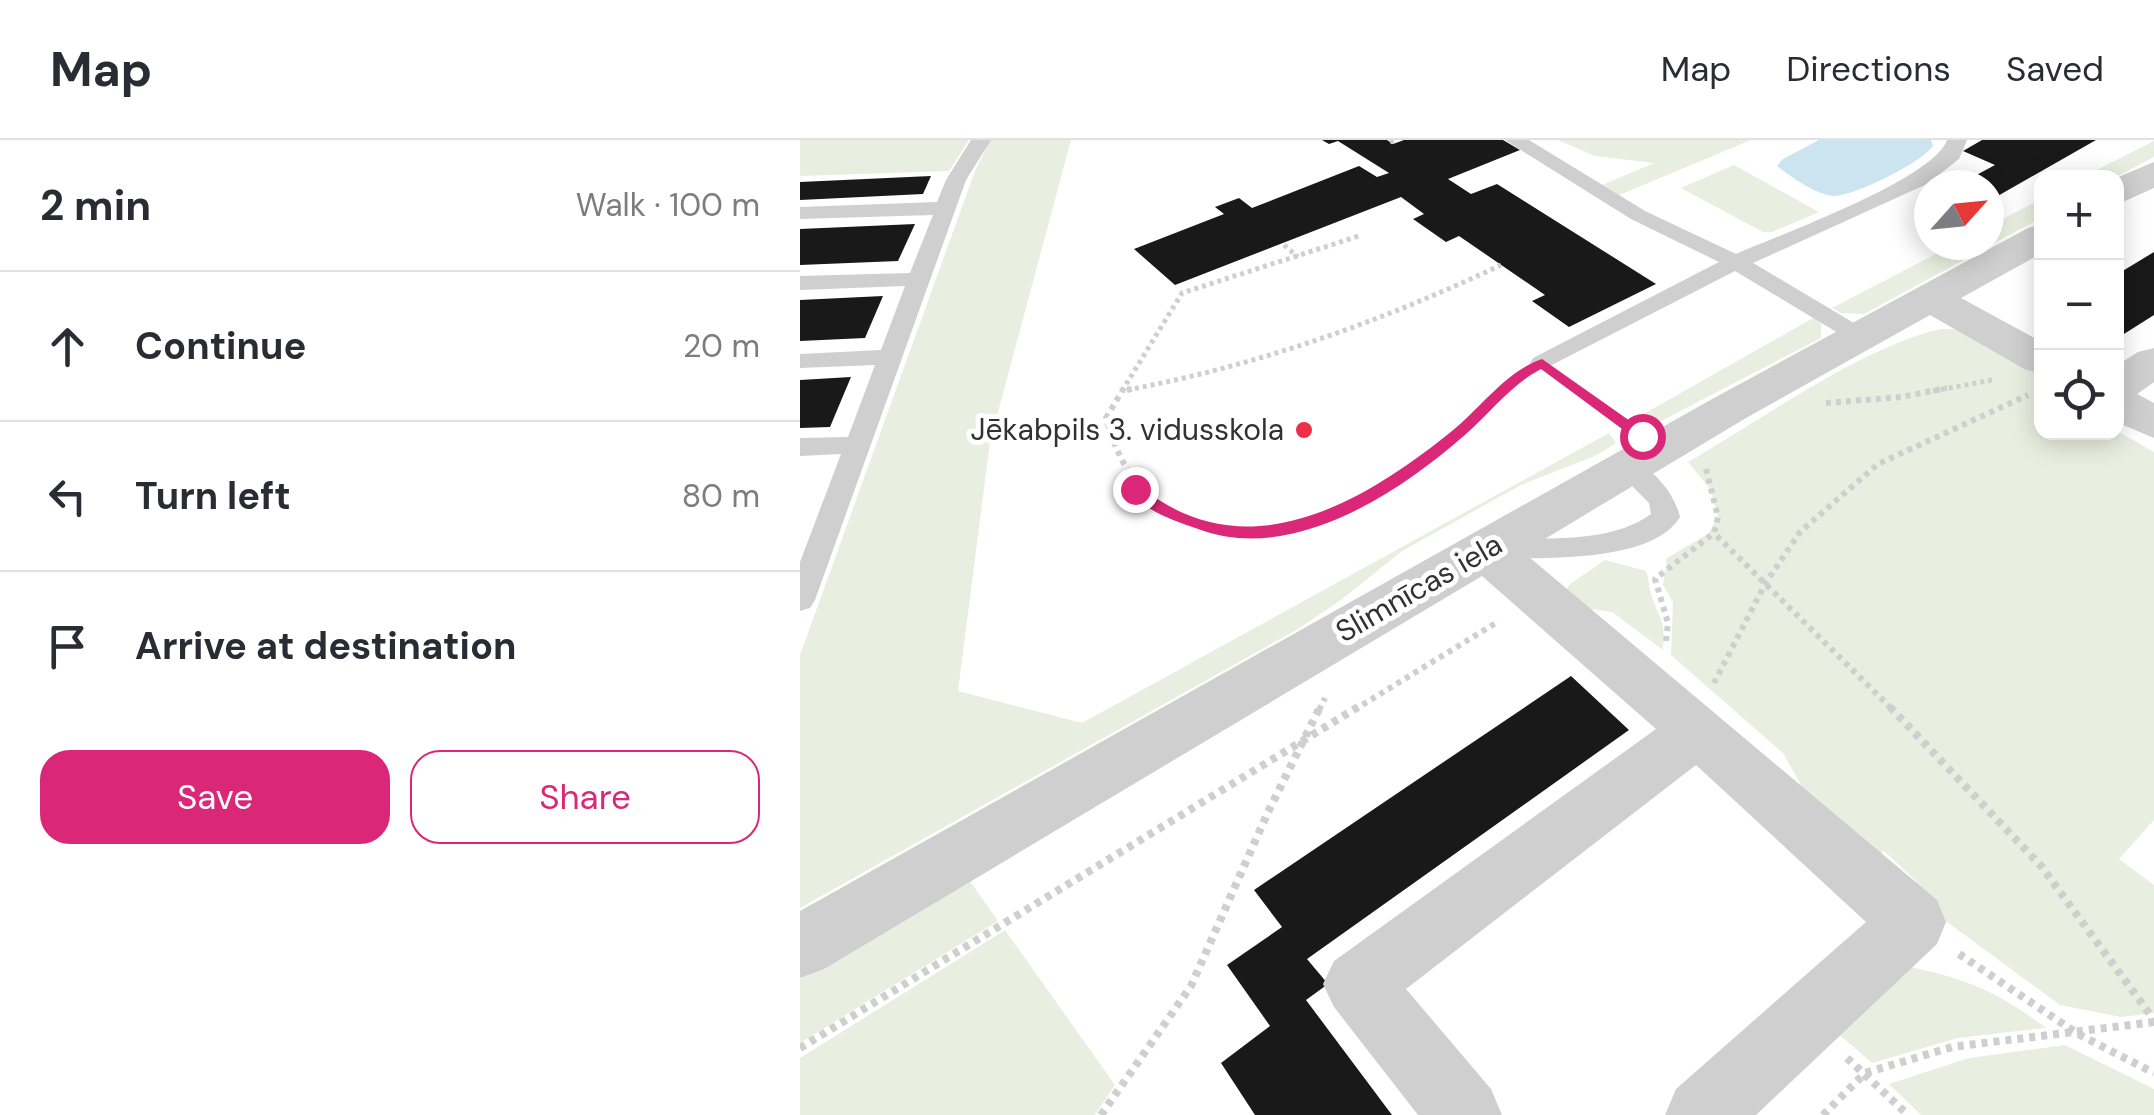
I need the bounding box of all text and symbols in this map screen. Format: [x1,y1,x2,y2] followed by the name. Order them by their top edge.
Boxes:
[50,38,152,101] text: Map
[1661,46,1731,92] text: Map
[1786,46,1951,92] text: Directions
[2006,46,2104,92] text: Saved
[1914,170,2004,260] north arrow
[2034,170,2124,440] map controls
[2034,170,2124,260] button: +
[40,178,151,233] text: 2 min
[576,184,760,226] text: Walk · 100 m
[2034,260,2124,350] button: −
[40,319,95,374] icon: ahead
[135,321,306,371] text: Continue
[683,325,760,367] text: 20 m
[2034,350,2124,440] button: locate
[971,410,1284,449] place label: Jēkabpils 3. vidusskola
[1620,414,1666,460] route start
[1293,419,1315,441] marker: Jēkabpils 3. vidusskola
[1113,467,1159,513] route end
[40,469,95,524] icon: left
[135,471,291,521] text: Turn left
[682,475,760,517] text: 80 m
[1329,524,1509,651] street label: Slimnīcas iela
[40,619,95,674] icon: arrive
[135,621,517,671] text: Arrive at destination
[40,750,390,844] button: Save
[410,750,760,844] button: Share

